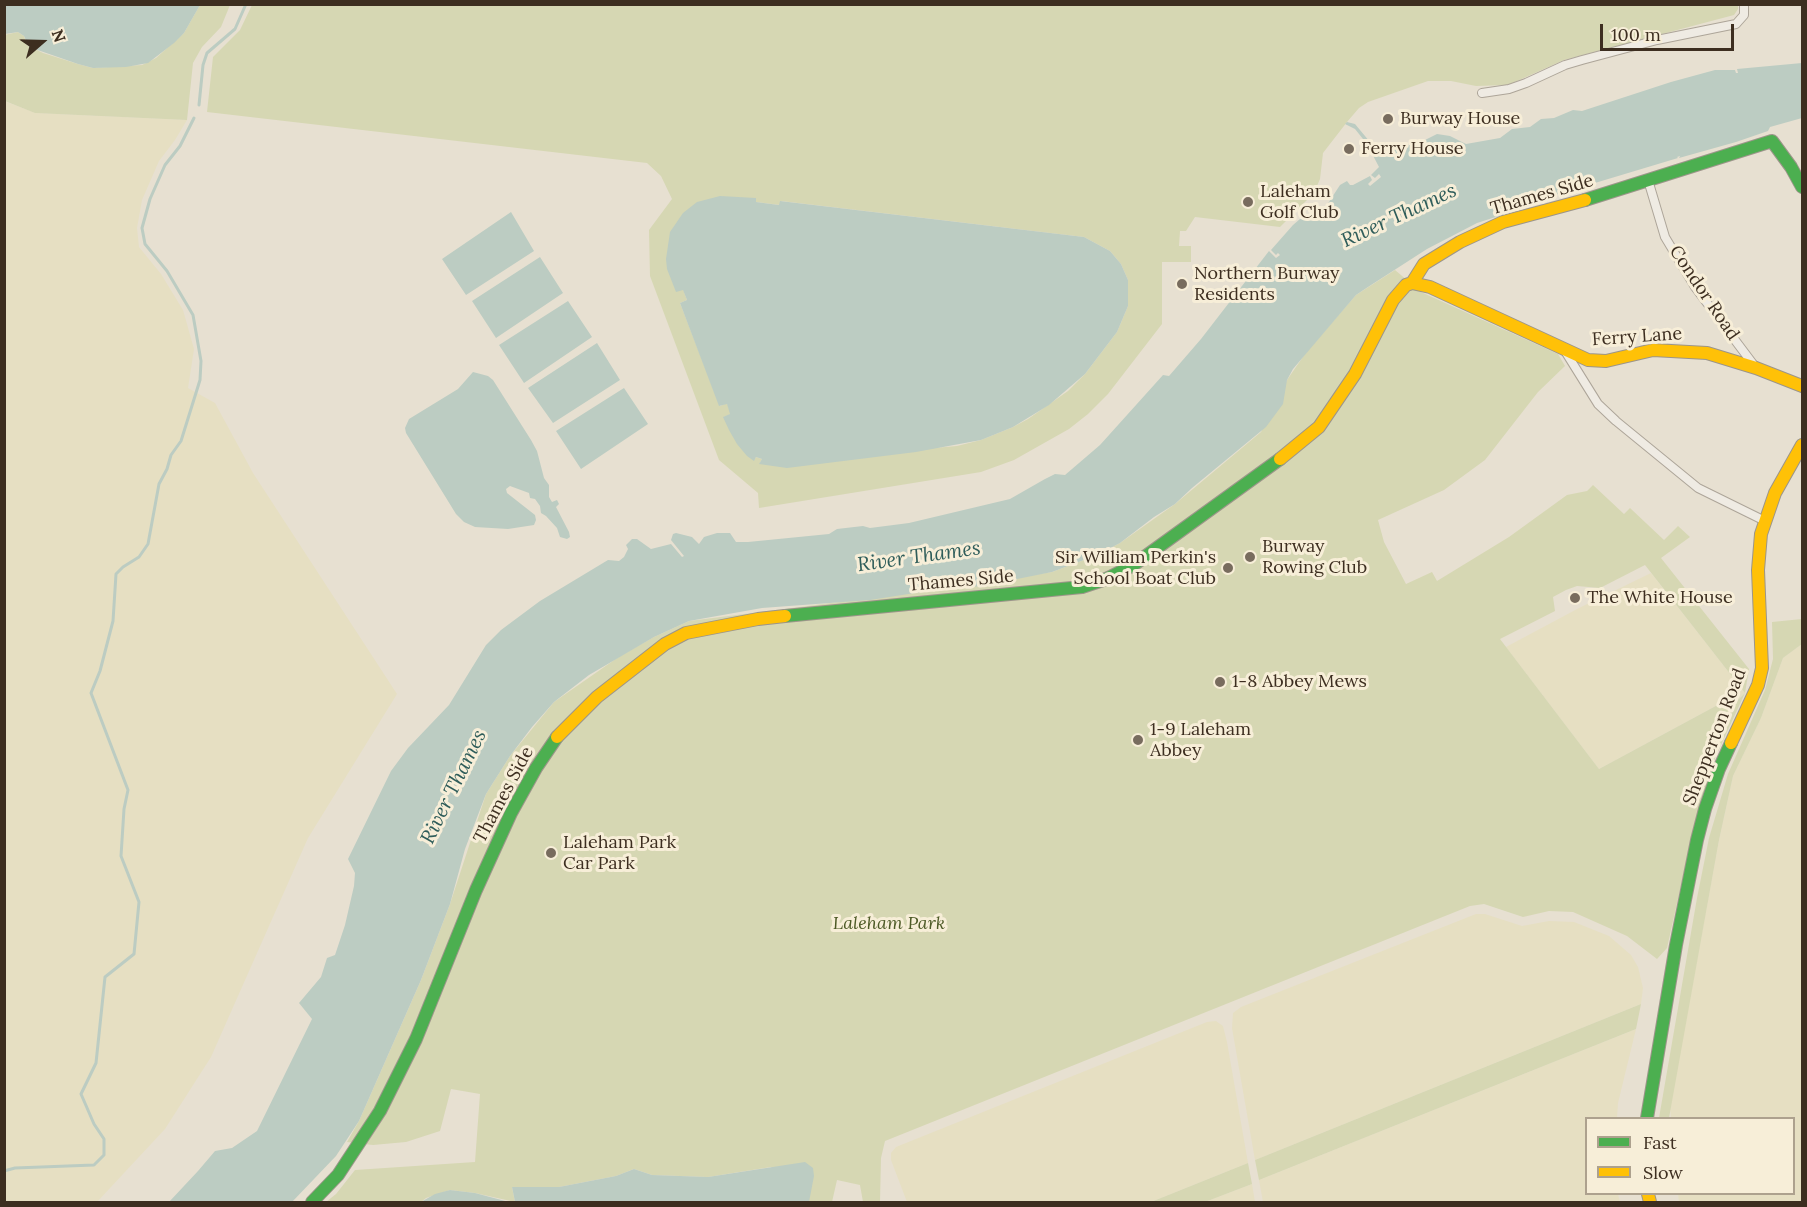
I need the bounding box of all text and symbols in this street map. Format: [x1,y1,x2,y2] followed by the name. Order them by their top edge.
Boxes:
[12,12,72,72] north arrow
[1603,12,1736,50] scale bar
[1611,23,1661,46] text: 100 m
[47,27,70,45] text: N
[1400,108,1520,130] place label: Burway House
[1381,112,1395,126] marker: Burway House
[1361,138,1463,160] place label: Ferry House
[1342,142,1356,156] marker: Ferry House
[1488,170,1596,220] street label: Thames Side
[1338,179,1460,253] water label: River Thames
[1260,181,1339,224] place label: Laleham Golf Club
[1241,195,1255,209] marker: Laleham Golf Club
[1664,242,1744,344] street label: Condor Road
[1194,263,1340,306] place label: Northern Burway Residents
[1175,277,1189,291] marker: Northern Burway Residents
[1591,323,1683,351] street label: Ferry Lane
[856,536,982,578] water label: River Thames
[1262,536,1367,578] place label: Burway Rowing Club
[1055,547,1216,590] place label: Sir William Perkin's School Boat Club
[1243,550,1257,564] marker: Burway Rowing Club
[1221,561,1235,575] marker: Sir William Perkin's School Boat Club
[907,566,1015,596] street label: Thames Side
[1587,587,1733,609] place label: The White House
[1568,591,1582,605] marker: The White House
[1679,666,1751,808] street label: Shepperton Road
[1232,671,1367,693] place label: 1-8 Abbey Mews
[1213,675,1227,689] marker: 1-8 Abbey Mews
[1150,719,1251,762] place label: 1-9 Laleham Abbey
[416,726,492,848] water label: River Thames
[1131,733,1145,747] marker: 1-9 Laleham Abbey
[470,743,538,847] street label: Thames Side
[563,832,676,874] place label: Laleham Park Car Park
[544,846,558,860] marker: Laleham Park Car Park
[833,913,945,935] park label: Laleham Park
[1585,1117,1795,1195] legend
[1643,1131,1677,1154] text: Fast
[1643,1161,1683,1184] text: Slow

